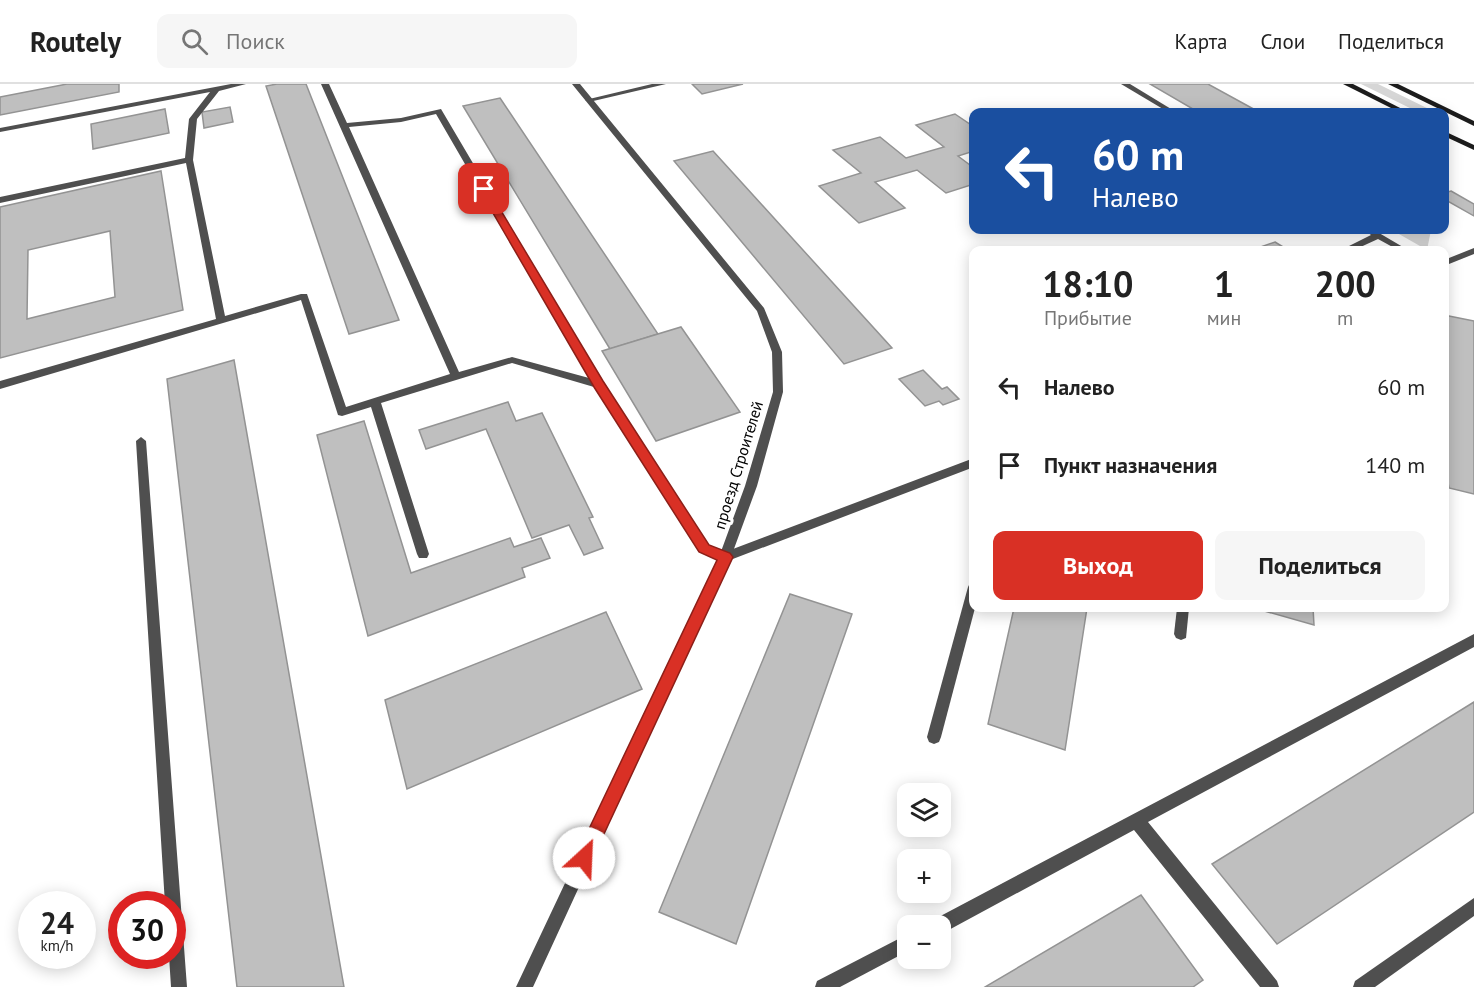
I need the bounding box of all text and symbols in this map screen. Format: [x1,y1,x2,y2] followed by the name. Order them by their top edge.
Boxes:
[157,14,577,68] search box
[30,23,121,60] text: Routely
[178,25,211,58] icon: search
[226,27,285,55] text: Поиск
[1174,28,1227,55] text: Карта
[1260,28,1305,55] text: Слои
[1338,28,1444,55] text: Поделиться
[1092,127,1184,182] text: 60 m
[993,132,1071,210] icon: left
[458,163,509,214] pin
[467,172,500,205] icon: arrive
[1092,180,1179,214] text: Налево
[1042,260,1134,307] text: 18:10
[1214,260,1234,307] text: 1
[1315,260,1376,307] text: 200
[1044,305,1132,331] text: Прибытие
[1207,305,1241,331] text: мин
[1337,305,1353,331] text: m
[993,371,1026,404] icon: left
[1044,373,1115,401] text: Налево
[1377,373,1425,401] text: 60 m
[709,398,767,532] street label: проезд Строителей
[993,449,1026,482] icon: arrive
[1044,451,1217,479] text: Пункт назначения
[1365,451,1425,479] text: 140 m
[993,531,1203,600] button: Выход
[1215,531,1425,600] button: Поделиться
[897,783,951,969] map controls
[897,783,951,837] button: layers
[552,826,616,890] position arrow
[897,849,951,903] button: +
[108,891,186,969] speed limit sign: 30
[40,903,74,942] text: 24
[897,915,951,969] button: −
[41,936,73,955] text: km/h

